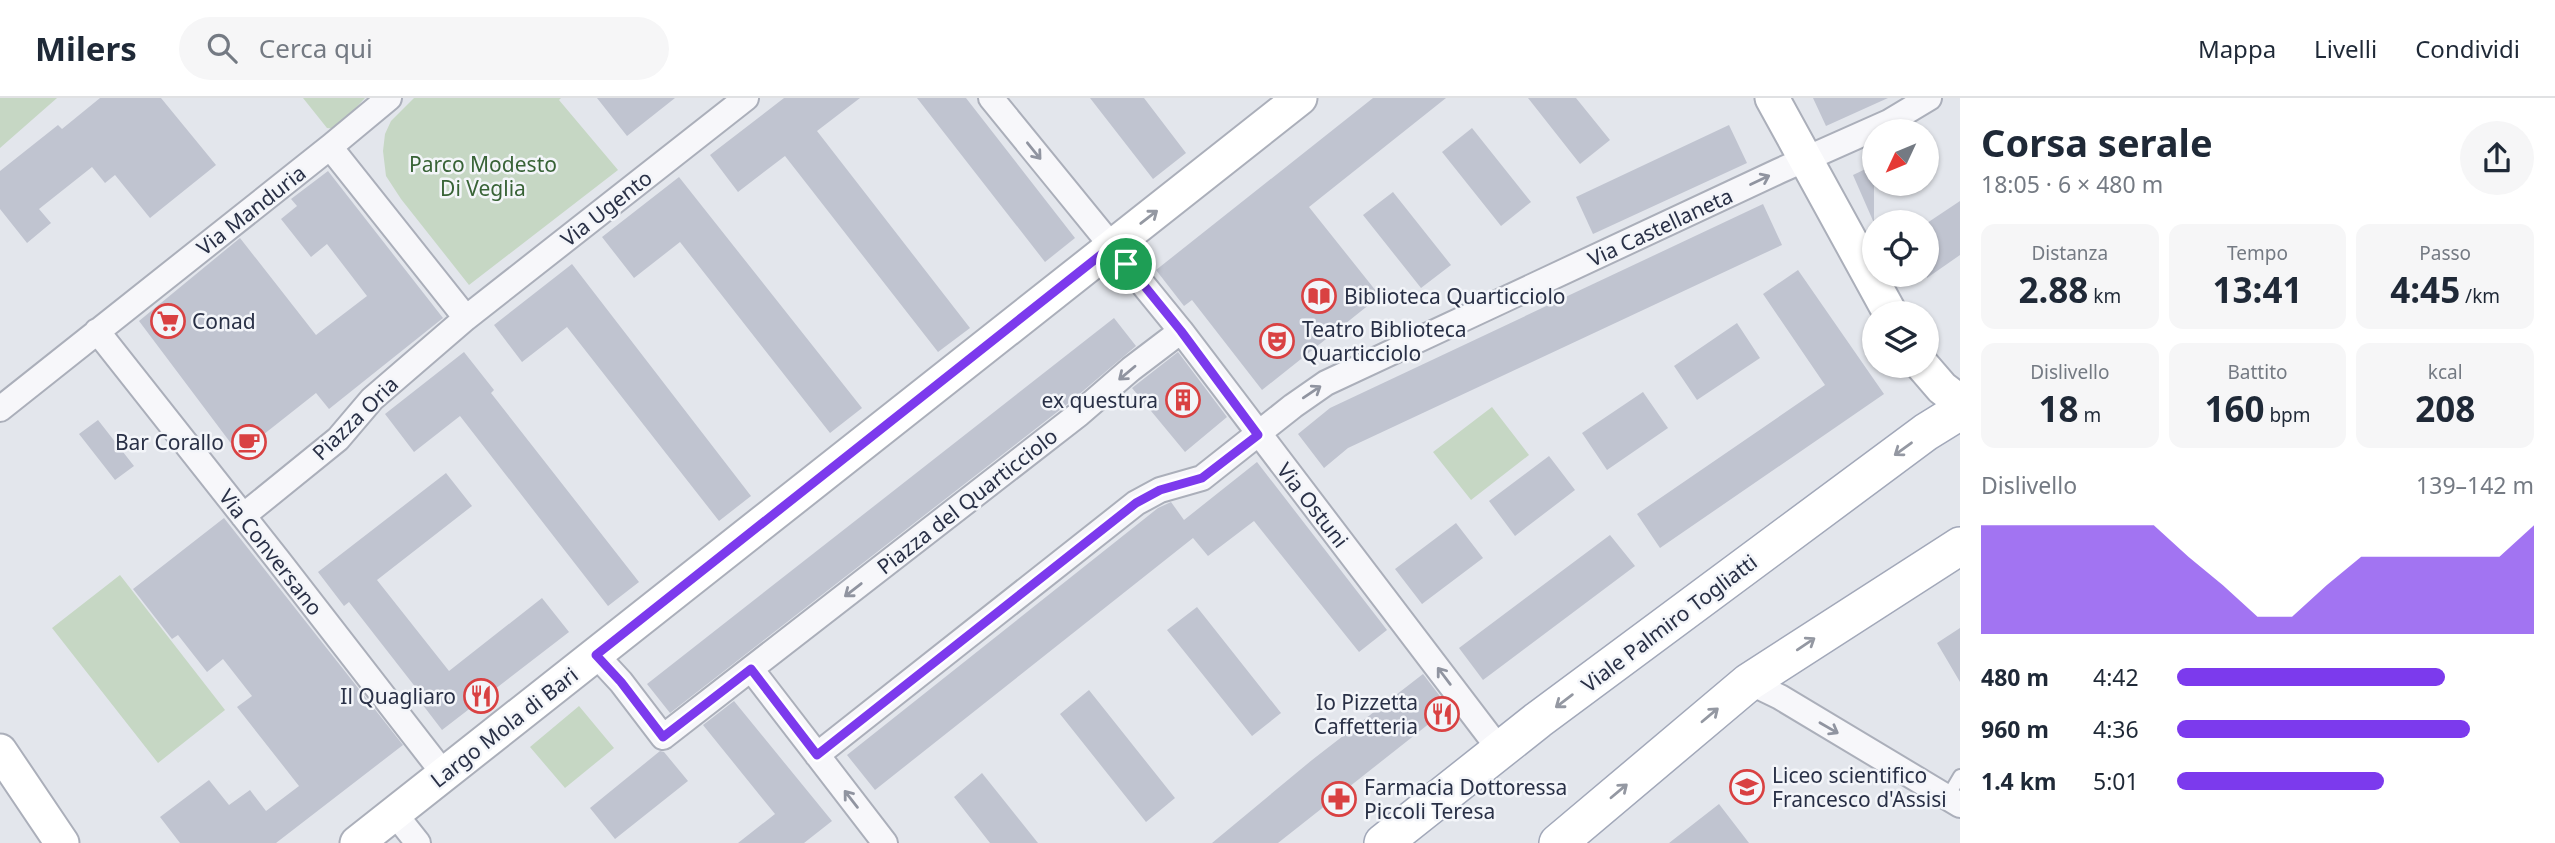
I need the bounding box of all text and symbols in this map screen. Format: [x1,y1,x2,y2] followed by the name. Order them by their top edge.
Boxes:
[179,17,669,80] search box
[35,26,137,71] text: Milers
[203,29,241,67] icon: search
[259,30,373,66] text: Cerca qui
[2198,32,2276,65] text: Mappa
[2314,32,2377,65] text: Livelli
[2415,32,2520,65] text: Condividi
[1981,116,2213,168] text: Corsa serale
[1862,119,1939,196] north arrow
[1862,119,1939,378] map controls
[2460,121,2534,195] button: share
[1027,141,1042,159] one-way arrow
[409,150,557,202] park label: Parco Modesto Di Veglia
[191,159,311,261] street label: Via Manduria
[555,164,657,252] street label: Via Ugento
[1981,168,2163,200] text: 18:05 · 6 × 480 m
[1750,172,1771,185] one-way arrow
[1583,181,1737,273] street label: Via Castellaneta
[1139,210,1157,225] one-way arrow
[1862,210,1939,287] button: locate
[1096,234,1156,294] pin
[2031,240,2108,266] text: Distanza
[2227,240,2288,266] text: Tempo
[2419,240,2471,266] text: Passo
[1107,245,1145,283] icon: arrive
[2018,266,2088,313] text: 2.88
[2213,266,2302,313] text: 13:41
[2390,266,2460,313] text: 4:45
[1300,277,1338,315] library icon: Biblioteca Quarticciolo
[1344,282,1566,310] place label: Biblioteca Quarticciolo
[2088,283,2121,309] text: km
[2460,283,2500,309] text: /km
[1862,301,1939,378] button: layers
[149,302,187,340] supermarket icon: Conad
[192,307,256,335] place label: Conad
[1302,315,1467,367] place label: Teatro Biblioteca Quarticciolo
[1258,322,1296,360] theatre icon: Teatro Biblioteca Quarticciolo
[2030,359,2110,385] text: Dislivello
[2228,359,2287,385] text: Battito
[2428,359,2463,385] text: kcal
[1119,365,1137,381] one-way arrow
[306,370,404,466] street label: Piazza Oria
[1164,381,1202,419] building icon: ex questura
[1301,385,1321,399] one-way arrow
[2038,385,2078,432] text: 18
[2204,385,2264,432] text: 160
[2415,385,2475,432] text: 208
[1042,386,1158,414] place label: ex questura
[2078,402,2101,428] text: m
[2264,402,2311,428] text: bpm
[871,422,1063,580] street label: Piazza del Quarticciolo
[230,423,268,461] cafe icon: Bar Corallo
[115,428,224,456] place label: Bar Corallo
[1894,441,1913,456] one-way arrow
[1271,457,1355,553] street label: Via Ostuni
[1981,469,2077,501] text: Dislivello
[2416,469,2534,501] text: 139–142 m
[213,483,329,621] street label: Via Conversano
[1576,548,1762,698] street label: Viale Palmiro Togliatti
[844,582,863,597] one-way arrow
[1796,637,1815,651] one-way arrow
[424,661,584,793] street label: Largo Mola di Bari
[1981,661,2049,693] text: 480 m
[2093,661,2139,693] text: 4:42
[1436,667,1451,685] one-way arrow
[462,677,500,715] restaurant icon: Il Quagliaro
[340,682,456,710] place label: Il Quagliaro
[1314,688,1418,740] place label: Io Pizzetta Caffetteria
[1555,694,1573,709] one-way arrow
[1423,695,1461,733] restaurant icon: Io Pizzetta Caffetteria
[1701,707,1719,723] one-way arrow
[1981,713,2049,745] text: 960 m
[2093,713,2139,745] text: 4:36
[1819,721,1839,735] one-way arrow
[1772,761,1947,813] place label: Liceo scientifico Francesco d'Assisi
[1981,765,2056,797] text: 1.4 km
[2093,765,2139,797] text: 5:01
[1728,768,1766,806] school or university icon: Liceo scientifico Francesco d'Assisi
[1364,773,1567,825] place label: Farmacia Dottoressa Piccoli Teresa
[1320,780,1358,818] pharmacy icon: Farmacia Dottoressa Piccoli Teresa
[1610,783,1628,798] one-way arrow
[844,790,859,809] one-way arrow

